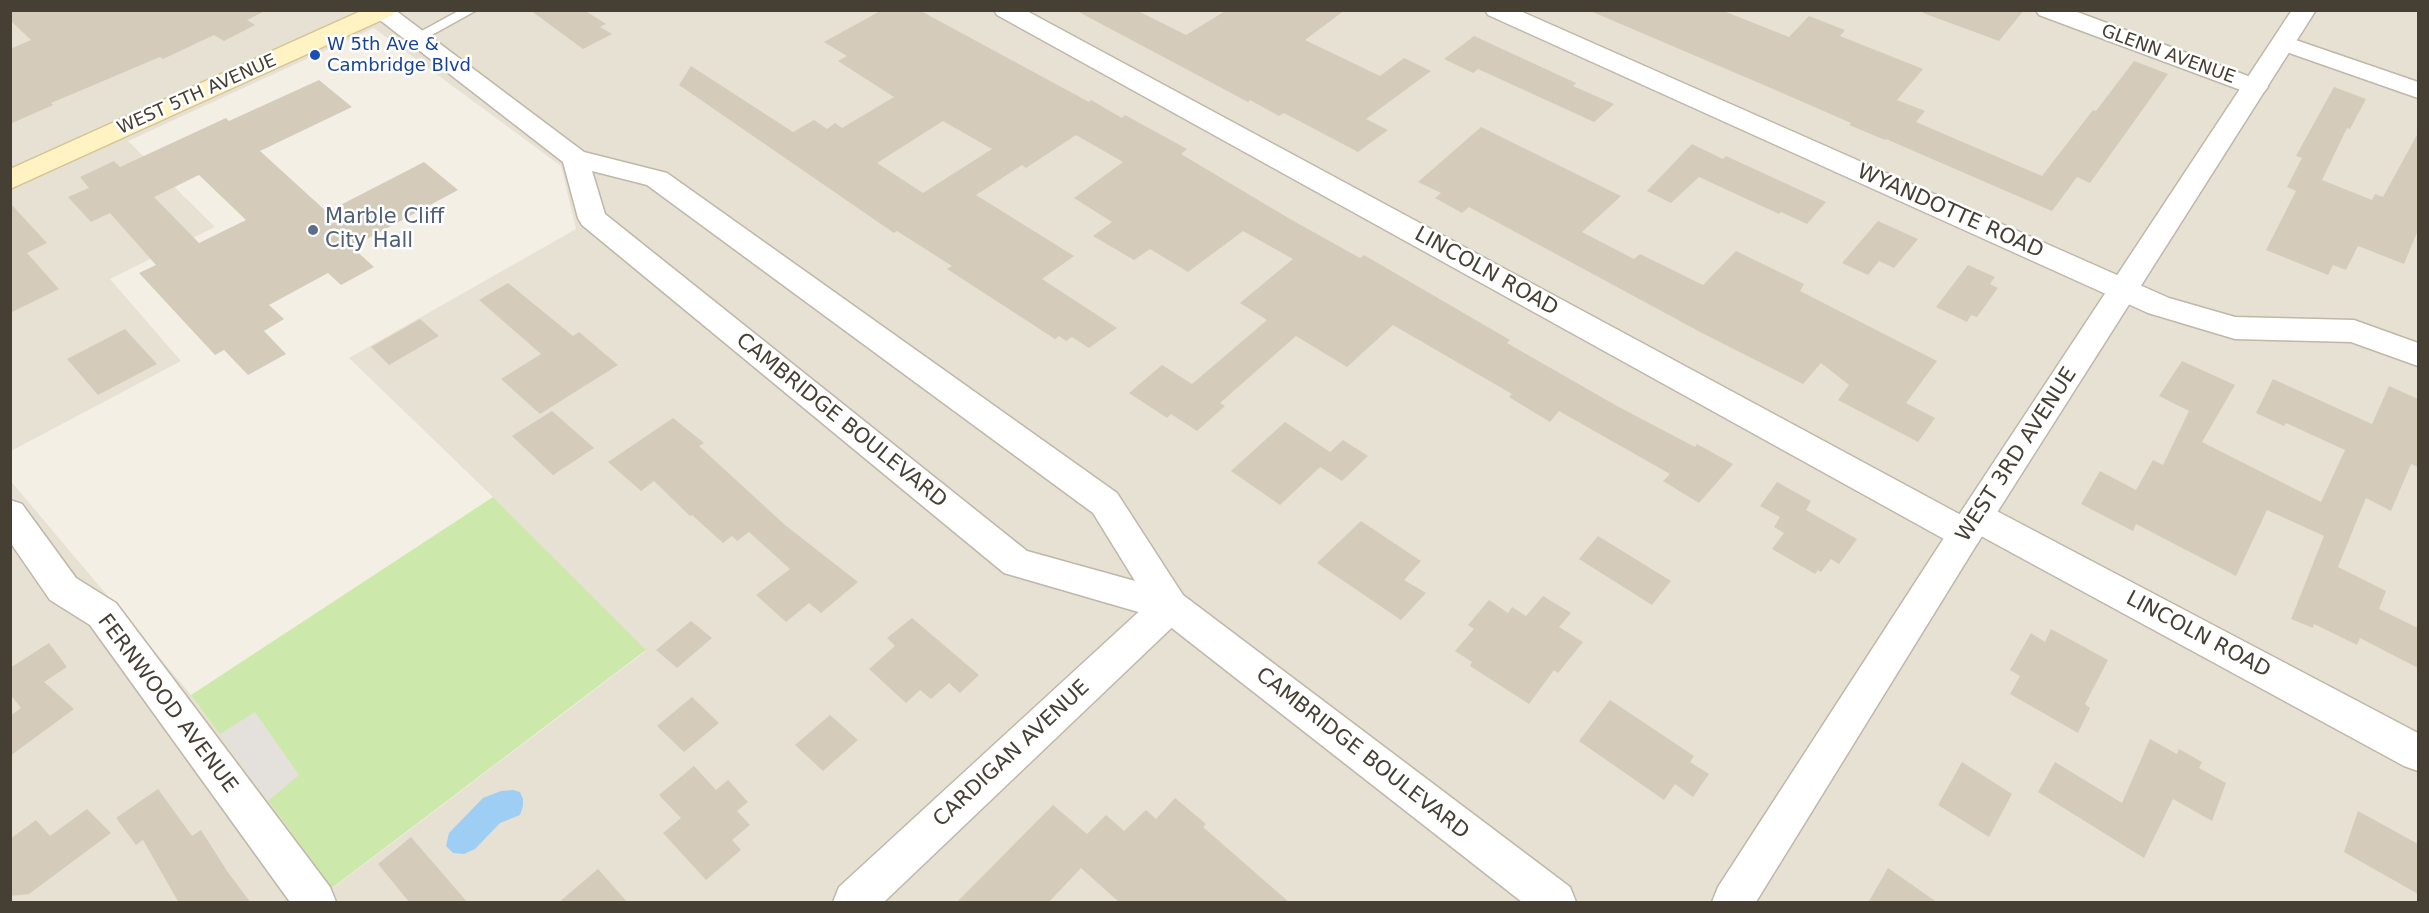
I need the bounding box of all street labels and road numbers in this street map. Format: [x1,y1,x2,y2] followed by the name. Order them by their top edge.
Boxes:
[2098,21,2238,89] street label: GLENN AVENUE
[114,50,280,140] street label: WEST 5TH AVENUE
[1853,160,2047,264] street label: WYANDOTTE ROAD
[1410,222,1562,322] street label: LINCOLN ROAD
[731,328,951,514] street label: CAMBRIDGE BOULEVARD
[1951,363,2083,547] street label: WEST 3RD AVENUE
[2121,586,2275,684] street label: LINCOLN ROAD
[92,610,242,798] street label: FERNWOOD AVENUE
[1250,663,1474,845] street label: CAMBRIDGE BOULEVARD
[929,675,1095,833] street label: CARDIGAN AVENUE

